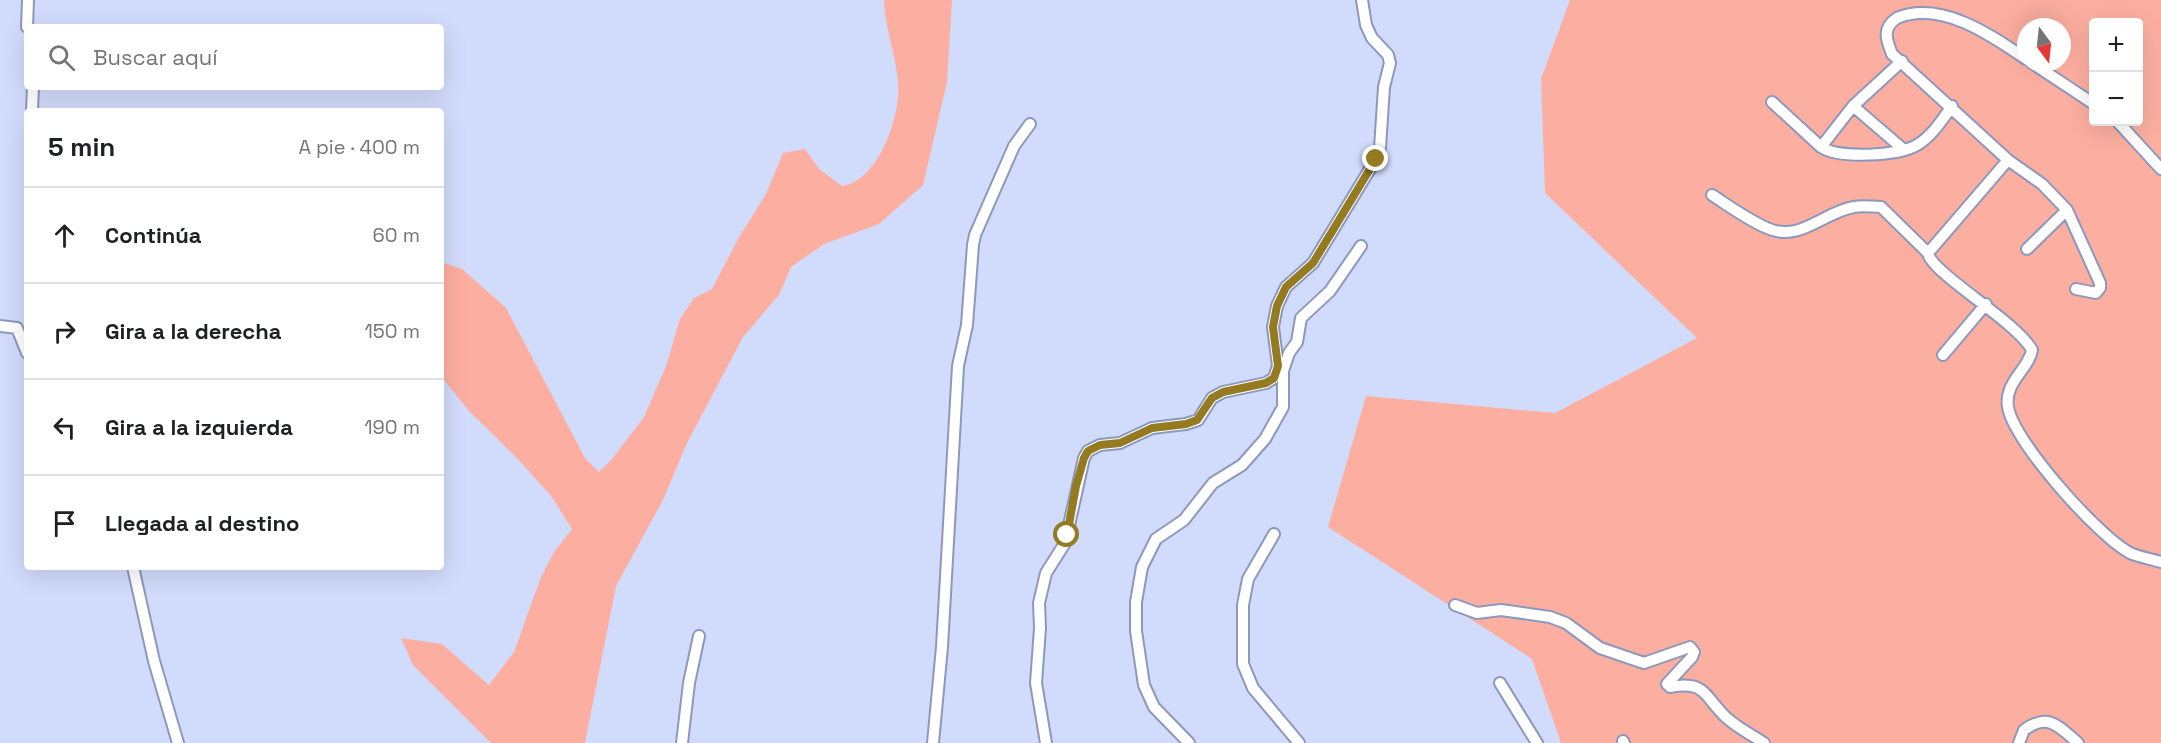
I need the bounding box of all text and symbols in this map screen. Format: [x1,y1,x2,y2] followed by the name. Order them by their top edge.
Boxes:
[2017,18,2071,72] north arrow
[2089,18,2143,126] map controls
[2089,18,2143,72] button: +
[24,24,444,90] search box
[45,41,78,74] icon: search
[93,43,218,71] text: Buscar aquí
[2089,72,2143,126] button: −
[48,130,115,164] text: 5 min
[298,134,420,160] text: A pie · 400 m
[1362,145,1388,171] route end
[48,219,81,252] icon: ahead
[105,221,201,249] text: Continúa
[373,222,420,248] text: 60 m
[48,315,81,348] icon: right
[105,317,282,345] text: Gira a la derecha
[365,318,420,344] text: 150 m
[48,411,81,444] icon: left
[105,413,293,441] text: Gira a la izquierda
[364,414,420,440] text: 190 m
[48,507,81,540] icon: arrive
[105,509,299,537] text: Llegada al destino
[1053,521,1079,547] route start

